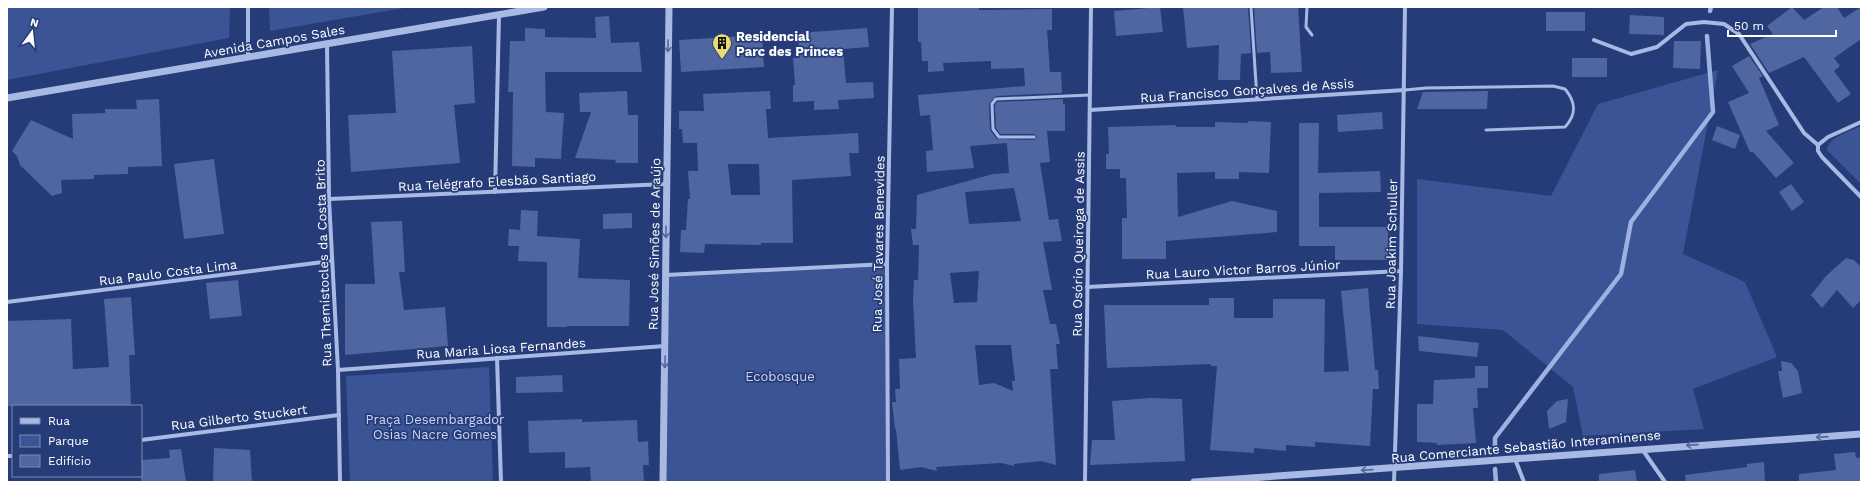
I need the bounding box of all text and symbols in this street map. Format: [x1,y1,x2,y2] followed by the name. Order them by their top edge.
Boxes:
[12,12,52,52] north arrow
[1728,12,1836,38] scale bar
[29,15,40,30] text: N
[1734,19,1764,33] text: 50 m
[202,22,346,61] street label: Avenida Campos Sales
[736,29,843,59] place label: Residencial Parc des Princes
[711,32,733,60] building icon: Residencial Parc des Princes
[664,39,672,52] one-way arrow
[1140,76,1355,105] street label: Rua Francisco Gonçalves de Assis
[1069,151,1088,337] street label: Rua Osório Queiroga de Assis
[869,155,888,333] street label: Rua José Tavares Benevides
[645,158,664,330] street label: Rua José Simões de Araújo
[312,159,335,367] street label: Rua Themístocles da Costa Brito
[398,169,597,194] street label: Rua Telégrafo Elesbão Santiago
[1383,179,1400,309] street label: Rua Joakim Schuller
[662,225,670,238] one-way arrow
[98,257,239,288] street label: Rua Paulo Costa Lima
[1145,257,1341,282] street label: Rua Lauro Victor Barros Júnior
[416,335,586,362] street label: Rua Maria Liosa Fernandes
[661,355,668,368] one-way arrow
[745,369,815,384] park label: Ecobosque
[170,402,309,433] street label: Rua Gilberto Stuckert
[12,405,142,477] legend
[366,412,504,442] park label: Praça Desembargador Osias Nacre Gomes
[48,414,70,428] text: Rua
[1390,427,1662,466] street label: Rua Comerciante Sebastião Interaminense
[1816,433,1829,440] one-way arrow
[48,434,89,448] text: Parque
[1686,442,1699,449] one-way arrow
[48,454,91,468] text: Edifício
[1361,467,1374,474] one-way arrow

